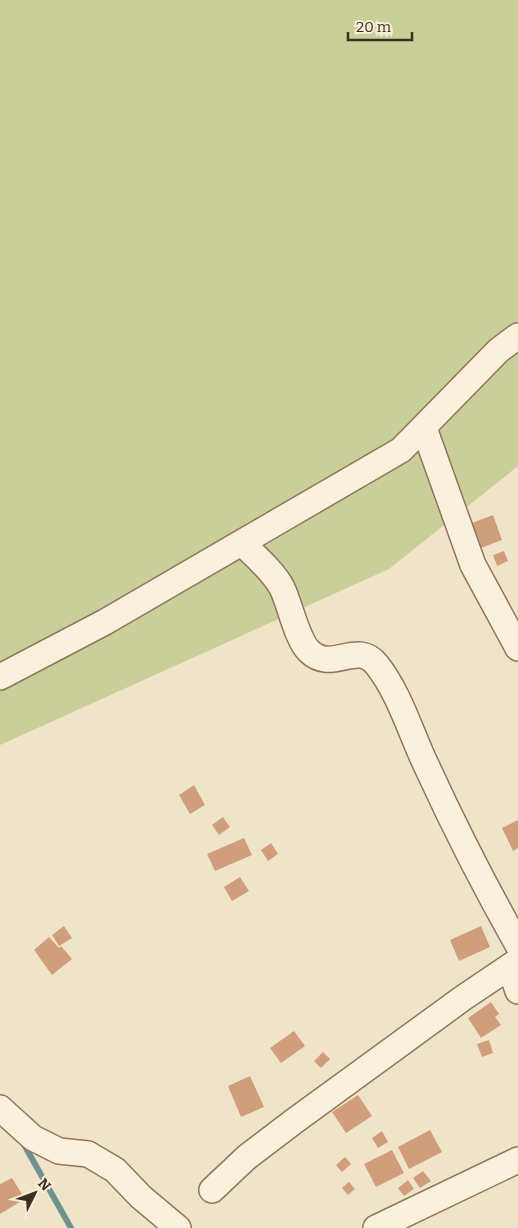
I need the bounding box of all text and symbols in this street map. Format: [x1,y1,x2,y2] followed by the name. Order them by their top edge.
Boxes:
[348,10,412,42] scale bar
[356,18,392,36] text: 20 m
[10,1168,60,1218] north arrow
[34,1175,54,1194] text: N

